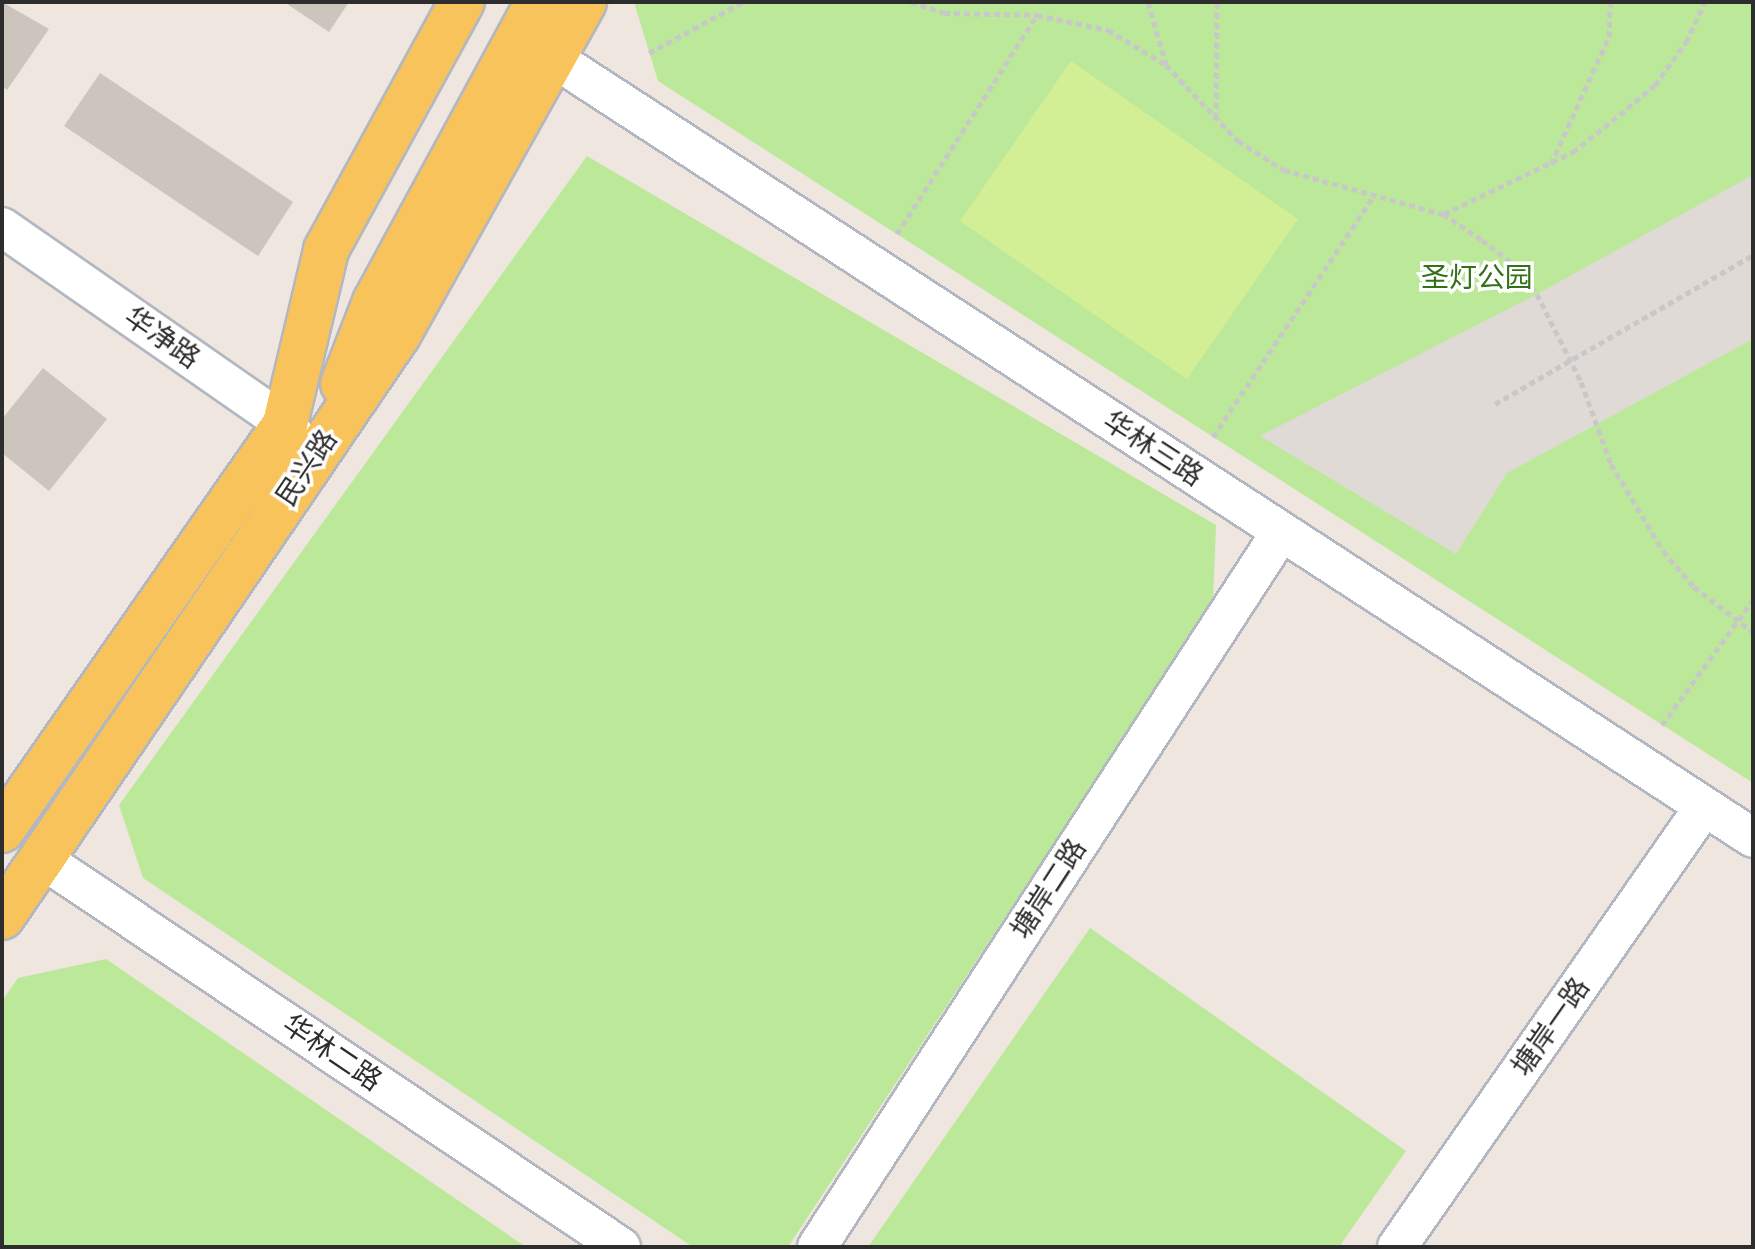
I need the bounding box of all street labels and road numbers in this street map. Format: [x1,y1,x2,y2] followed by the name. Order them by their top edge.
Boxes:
[118,300,206,376] street label: 华净路
[1097,404,1209,494] street label: 华林三路
[270,424,344,512] street label: 民兴路
[1004,833,1094,945] street label: 塘岸二路
[1505,971,1597,1083] street label: 塘岸一路
[276,1008,388,1098] street label: 华林二路

